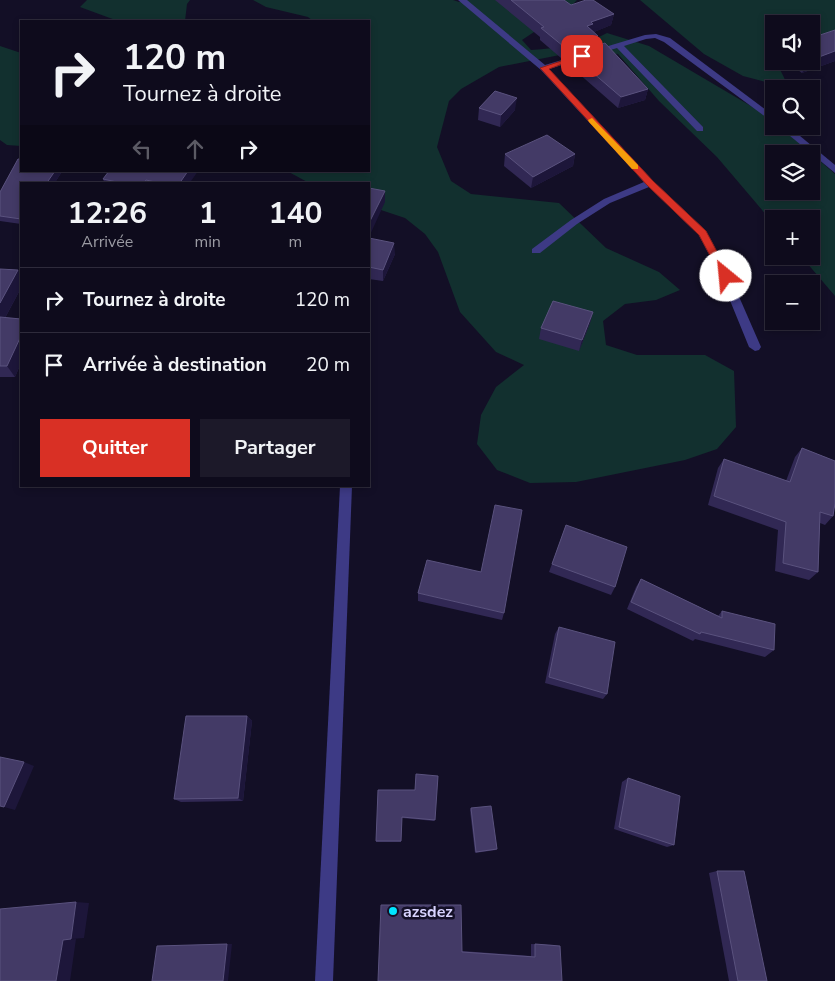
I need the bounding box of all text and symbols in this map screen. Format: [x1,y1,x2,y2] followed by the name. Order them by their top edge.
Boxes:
[765,15,820,330] map controls
[765,15,820,70] button: sound
[123,34,226,81] text: 120 m
[561,35,603,77] pin
[40,40,105,105] icon: right
[568,42,596,70] icon: arrive
[123,79,282,109] text: Tournez à droite
[765,80,820,135] button: search
[128,135,156,163] icon: left
[181,135,209,163] icon: ahead
[234,135,262,163] icon: right
[765,145,820,200] button: layers
[68,193,147,234] text: 12:26
[199,193,217,234] text: 1
[268,193,322,234] text: 140
[765,210,820,265] button: +
[81,231,133,253] text: Arrivée
[194,231,221,253] text: min
[289,231,302,253] text: m
[699,249,751,301] position arrow
[765,275,820,330] button: −
[40,286,68,314] icon: right
[83,287,226,313] text: Tournez à droite
[295,287,350,313] text: 120 m
[40,351,68,379] icon: arrive
[83,352,267,378] text: Arrivée à destination
[306,352,350,378] text: 20 m
[40,419,190,477] button: Quitter
[200,419,350,477] button: Partager
[403,901,453,923] place label: azsdez
[387,905,399,917] marker: azsdez

